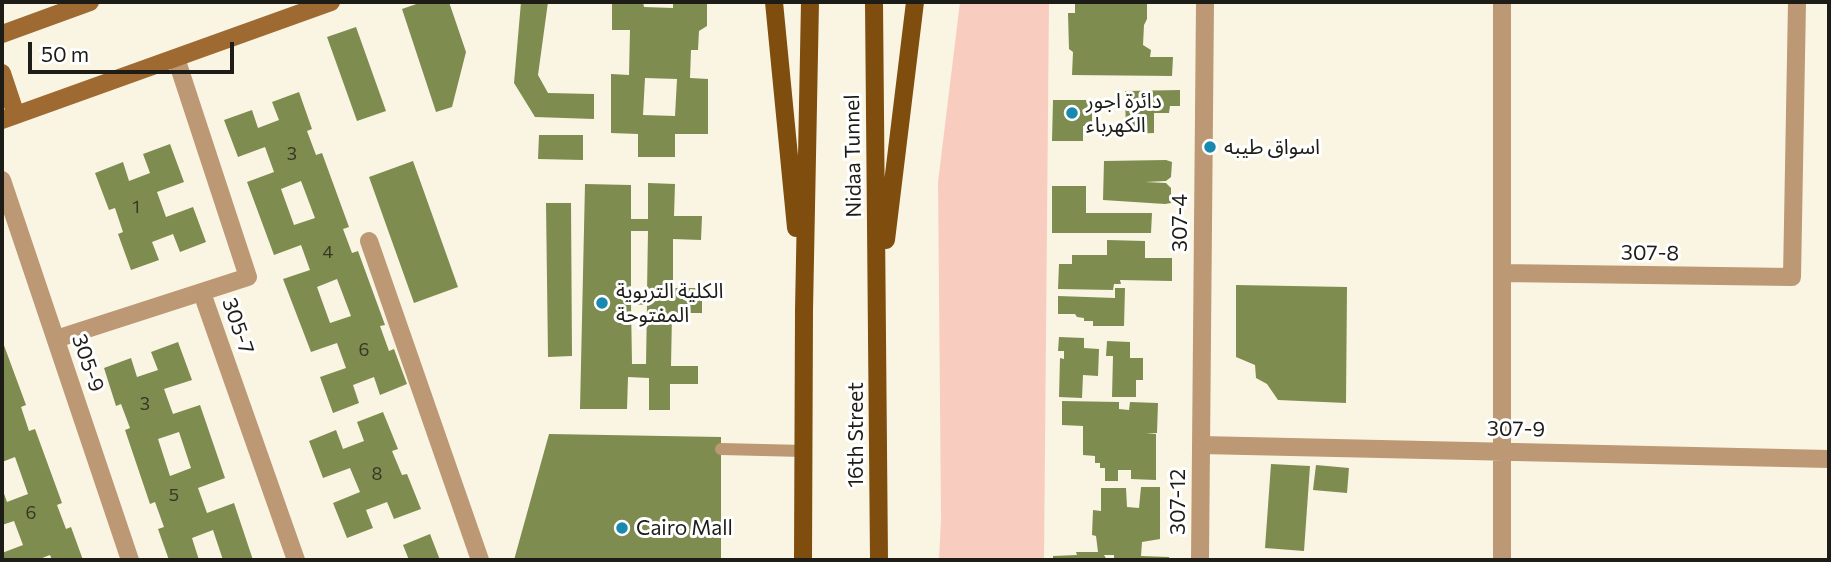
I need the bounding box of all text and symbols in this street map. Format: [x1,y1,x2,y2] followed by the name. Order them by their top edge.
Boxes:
[32,28,238,72] scale bar
[41,41,89,66] text: 50 m
[1086,88,1162,138] place label: دائرة اجور الكهرباء
[839,94,867,218] street label: Nidaa Tunnel
[1064,105,1080,121] marker: دائرة اجور الكهرباء
[1224,134,1320,160] place label: اسواق طيبه
[1202,139,1218,155] marker: اسواق طيبه
[287,143,297,165] house number: 3
[1167,194,1193,252] street label: 307-4
[132,196,140,218] house number: 1
[1621,240,1679,266] street label: 307-8
[323,241,333,263] house number: 4
[616,278,724,328] place label: الكلية التربوية المفتوحة
[217,295,259,357] street label: 305-7
[594,295,610,311] marker: الكلية التربوية المفتوحة
[66,331,110,395] street label: 305-9
[359,339,369,361] house number: 6
[843,382,869,488] street label: 16th Street
[140,393,150,415] house number: 3
[1487,416,1545,442] street label: 307-9
[372,463,382,485] house number: 8
[1165,469,1191,535] street label: 307-12
[169,484,179,506] house number: 5
[26,502,36,524] house number: 6
[636,515,733,541] place label: Cairo Mall
[614,520,630,536] marker: Cairo Mall

